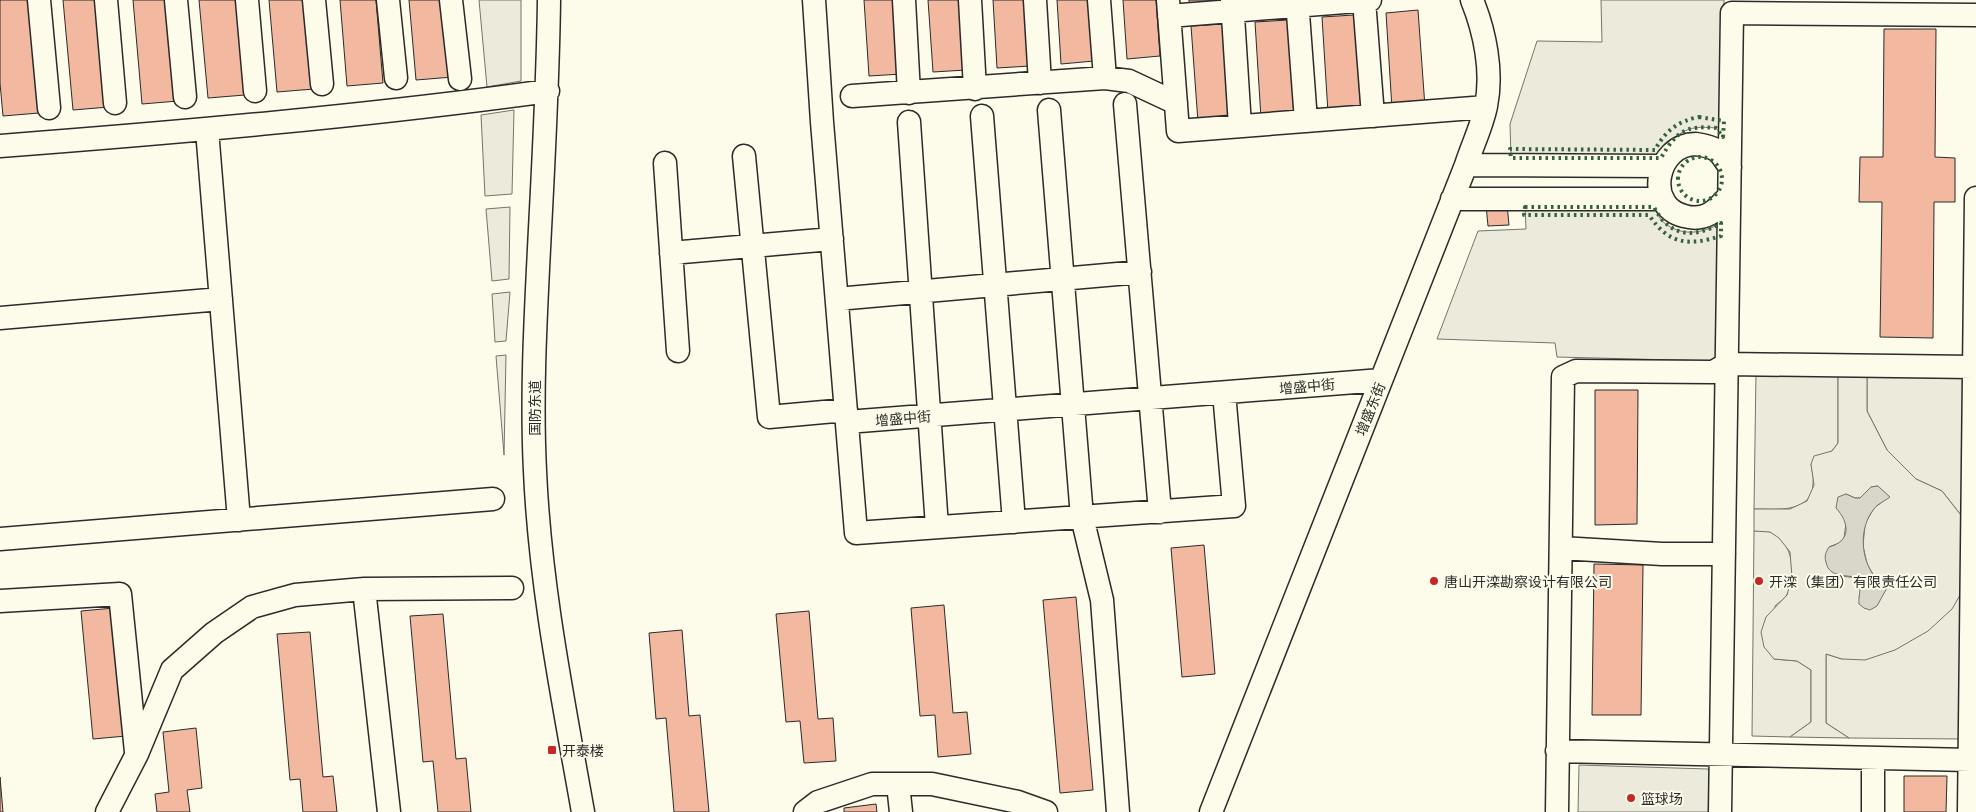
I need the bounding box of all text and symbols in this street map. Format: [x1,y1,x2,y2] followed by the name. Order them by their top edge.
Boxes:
[1278,375,1336,397] street label: 增盛中街
[526,380,543,436] street label: 国防东道
[1352,380,1388,438] street label: 增盛东街
[874,407,932,429] street label: 增盛中街
[1444,573,1612,590] place label: 唐山开滦勘察设计有限公司
[1769,573,1937,590] place label: 开滦（集团）有限责任公司
[1428,575,1440,587] marker: 唐山开滦勘察设计有限公司
[1753,575,1765,587] marker: 开滦（集团）有限责任公司
[562,742,604,759] place label: 开泰楼
[546,744,558,756] marker: 开泰楼
[1641,790,1683,807] place label: 篮球场
[1625,792,1637,804] marker: 篮球场

